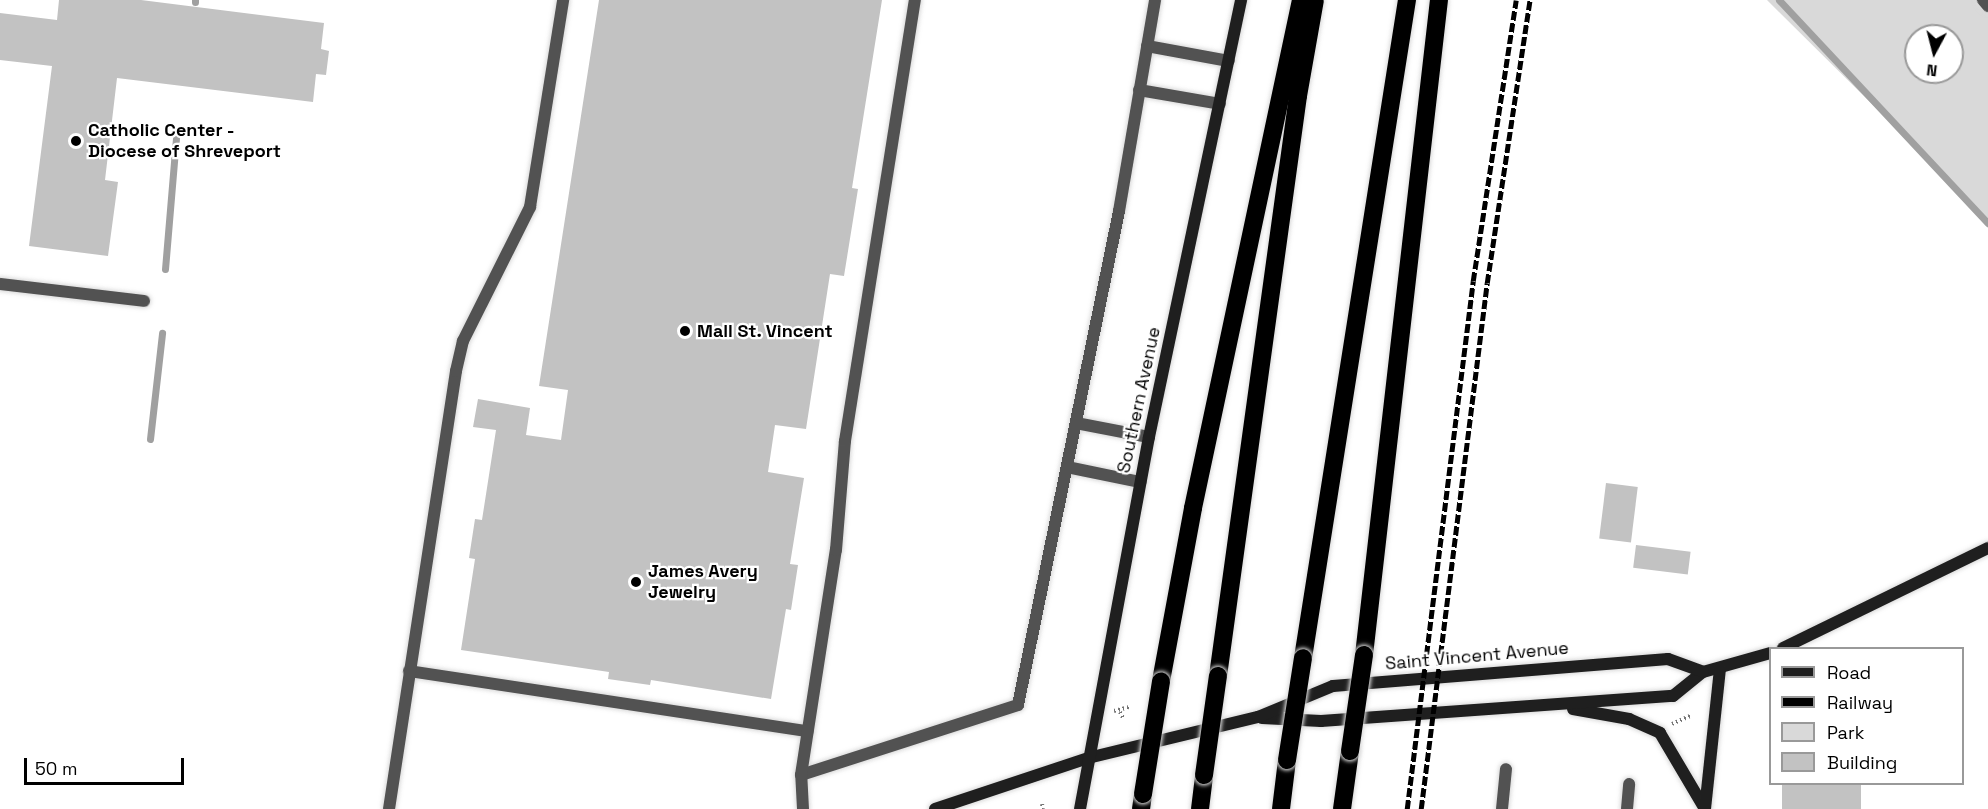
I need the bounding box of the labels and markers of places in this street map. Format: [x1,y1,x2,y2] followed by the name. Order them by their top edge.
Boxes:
[88,120,281,162] place label: Catholic Center - Diocese of Shreveport
[69,134,83,148] marker: Catholic Center - Diocese of Shreveport
[697,320,833,342] place label: Mall St. Vincent
[678,324,692,338] marker: Mall St. Vincent
[648,561,758,604] place label: James Avery Jewelry
[629,575,643,589] marker: James Avery Jewelry

